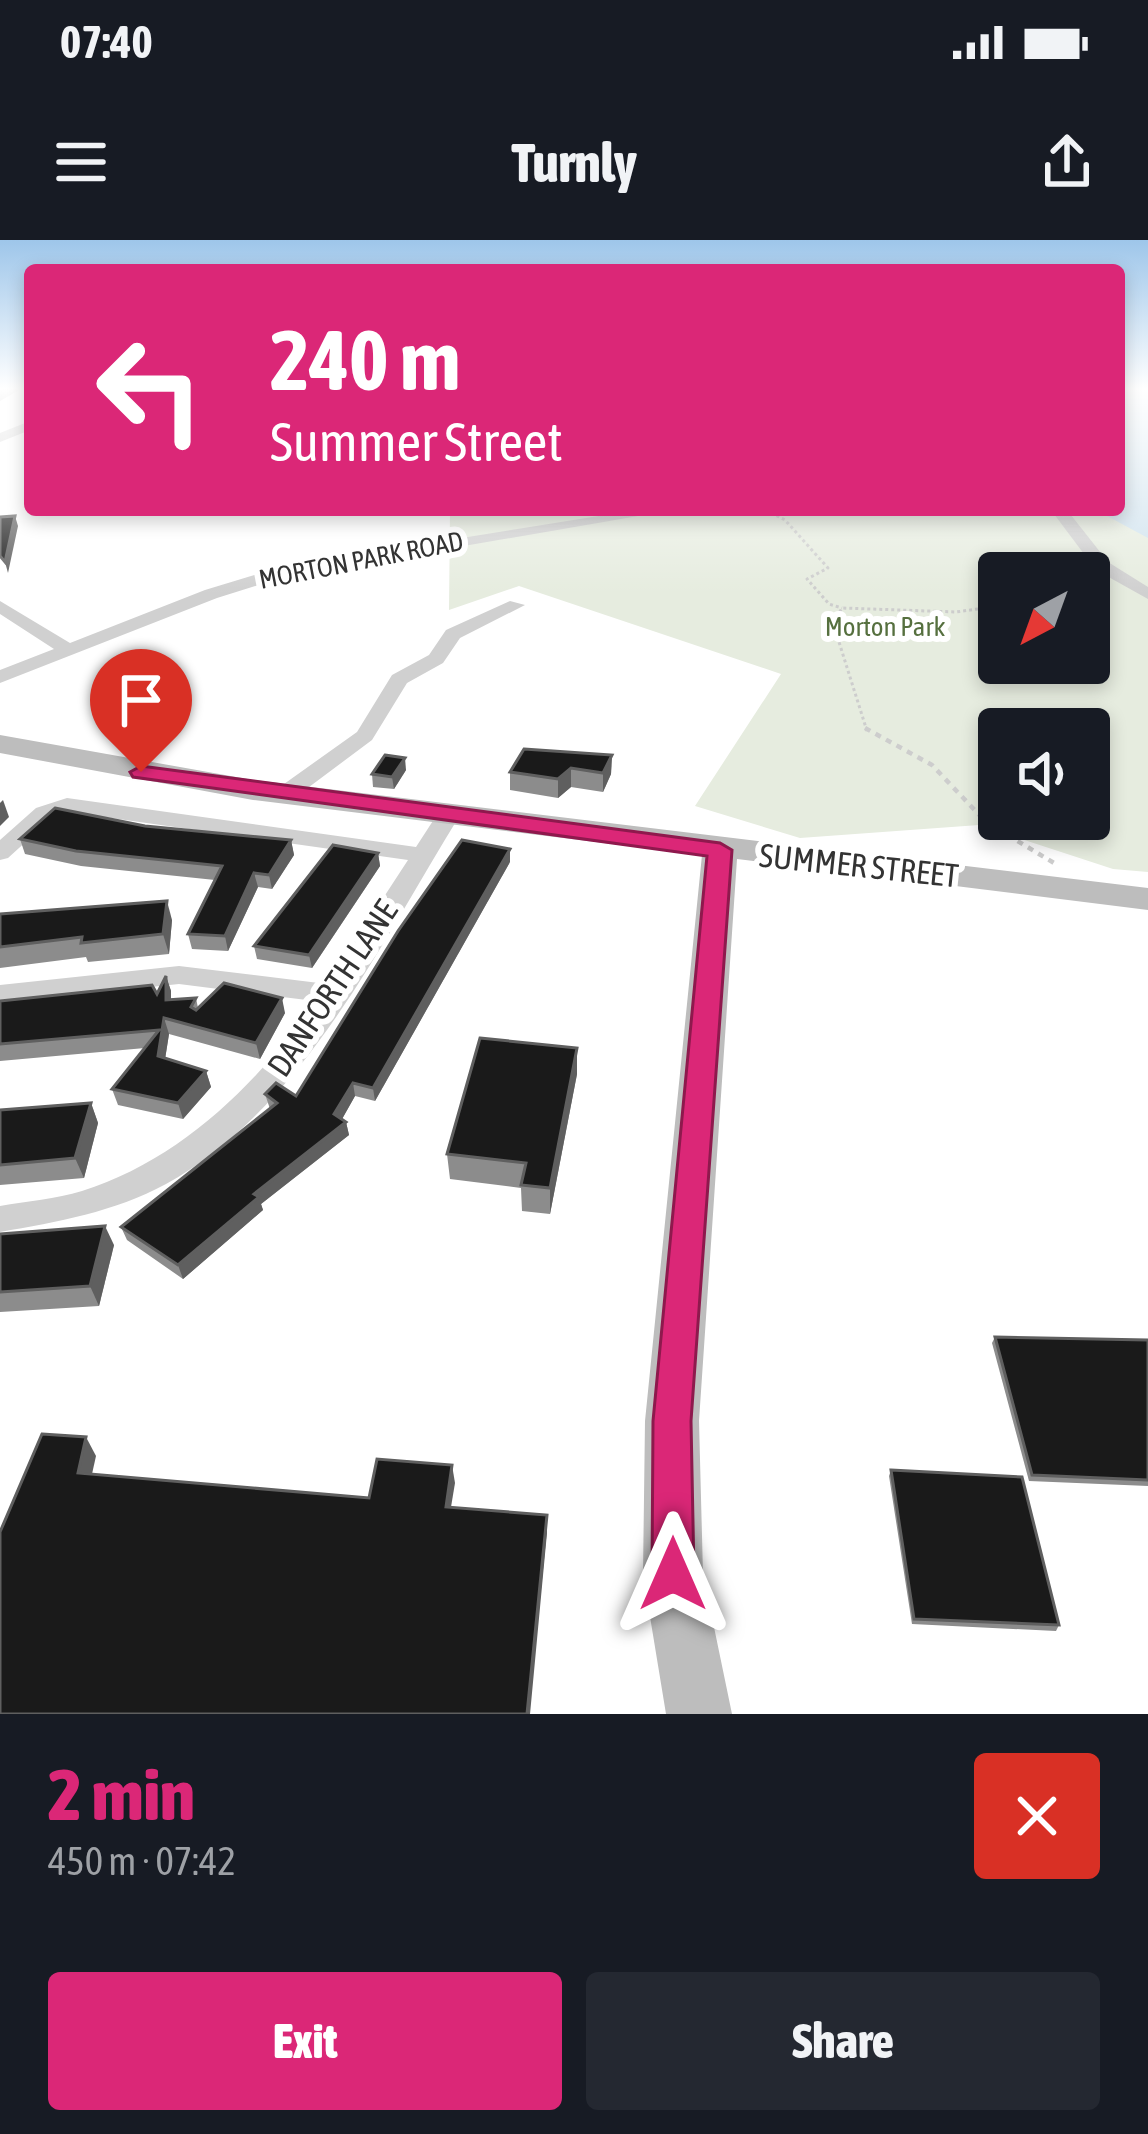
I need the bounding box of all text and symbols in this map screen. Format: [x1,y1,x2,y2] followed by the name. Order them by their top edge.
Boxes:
[60,16,153,68] text: 07:40
[48,129,114,195] icon: menu
[1034,129,1100,195] icon: share
[511,132,637,193] text: Turnly
[72,312,228,468] icon: left
[270,312,460,408] text: 240 m
[270,411,563,472] text: Summer Street
[256,525,466,595] street label: MORTON PARK ROAD
[978,552,1110,684] north arrow
[978,552,1110,840] map controls
[825,611,945,642] park label: Morton Park
[90,649,192,772] pin
[108,667,174,733] icon: arrive
[978,708,1110,840] button: sound
[758,836,961,894] street label: SUMMER STREET
[259,893,405,1083] street label: DANFORTH LANE
[610,1511,736,1637] position arrow
[48,1753,195,1835] text: 2 min
[974,1753,1100,1879] button: close
[48,1839,236,1883] text: 450 m · 07:42
[48,1972,562,2110] button: Exit
[586,1972,1100,2110] button: Share

